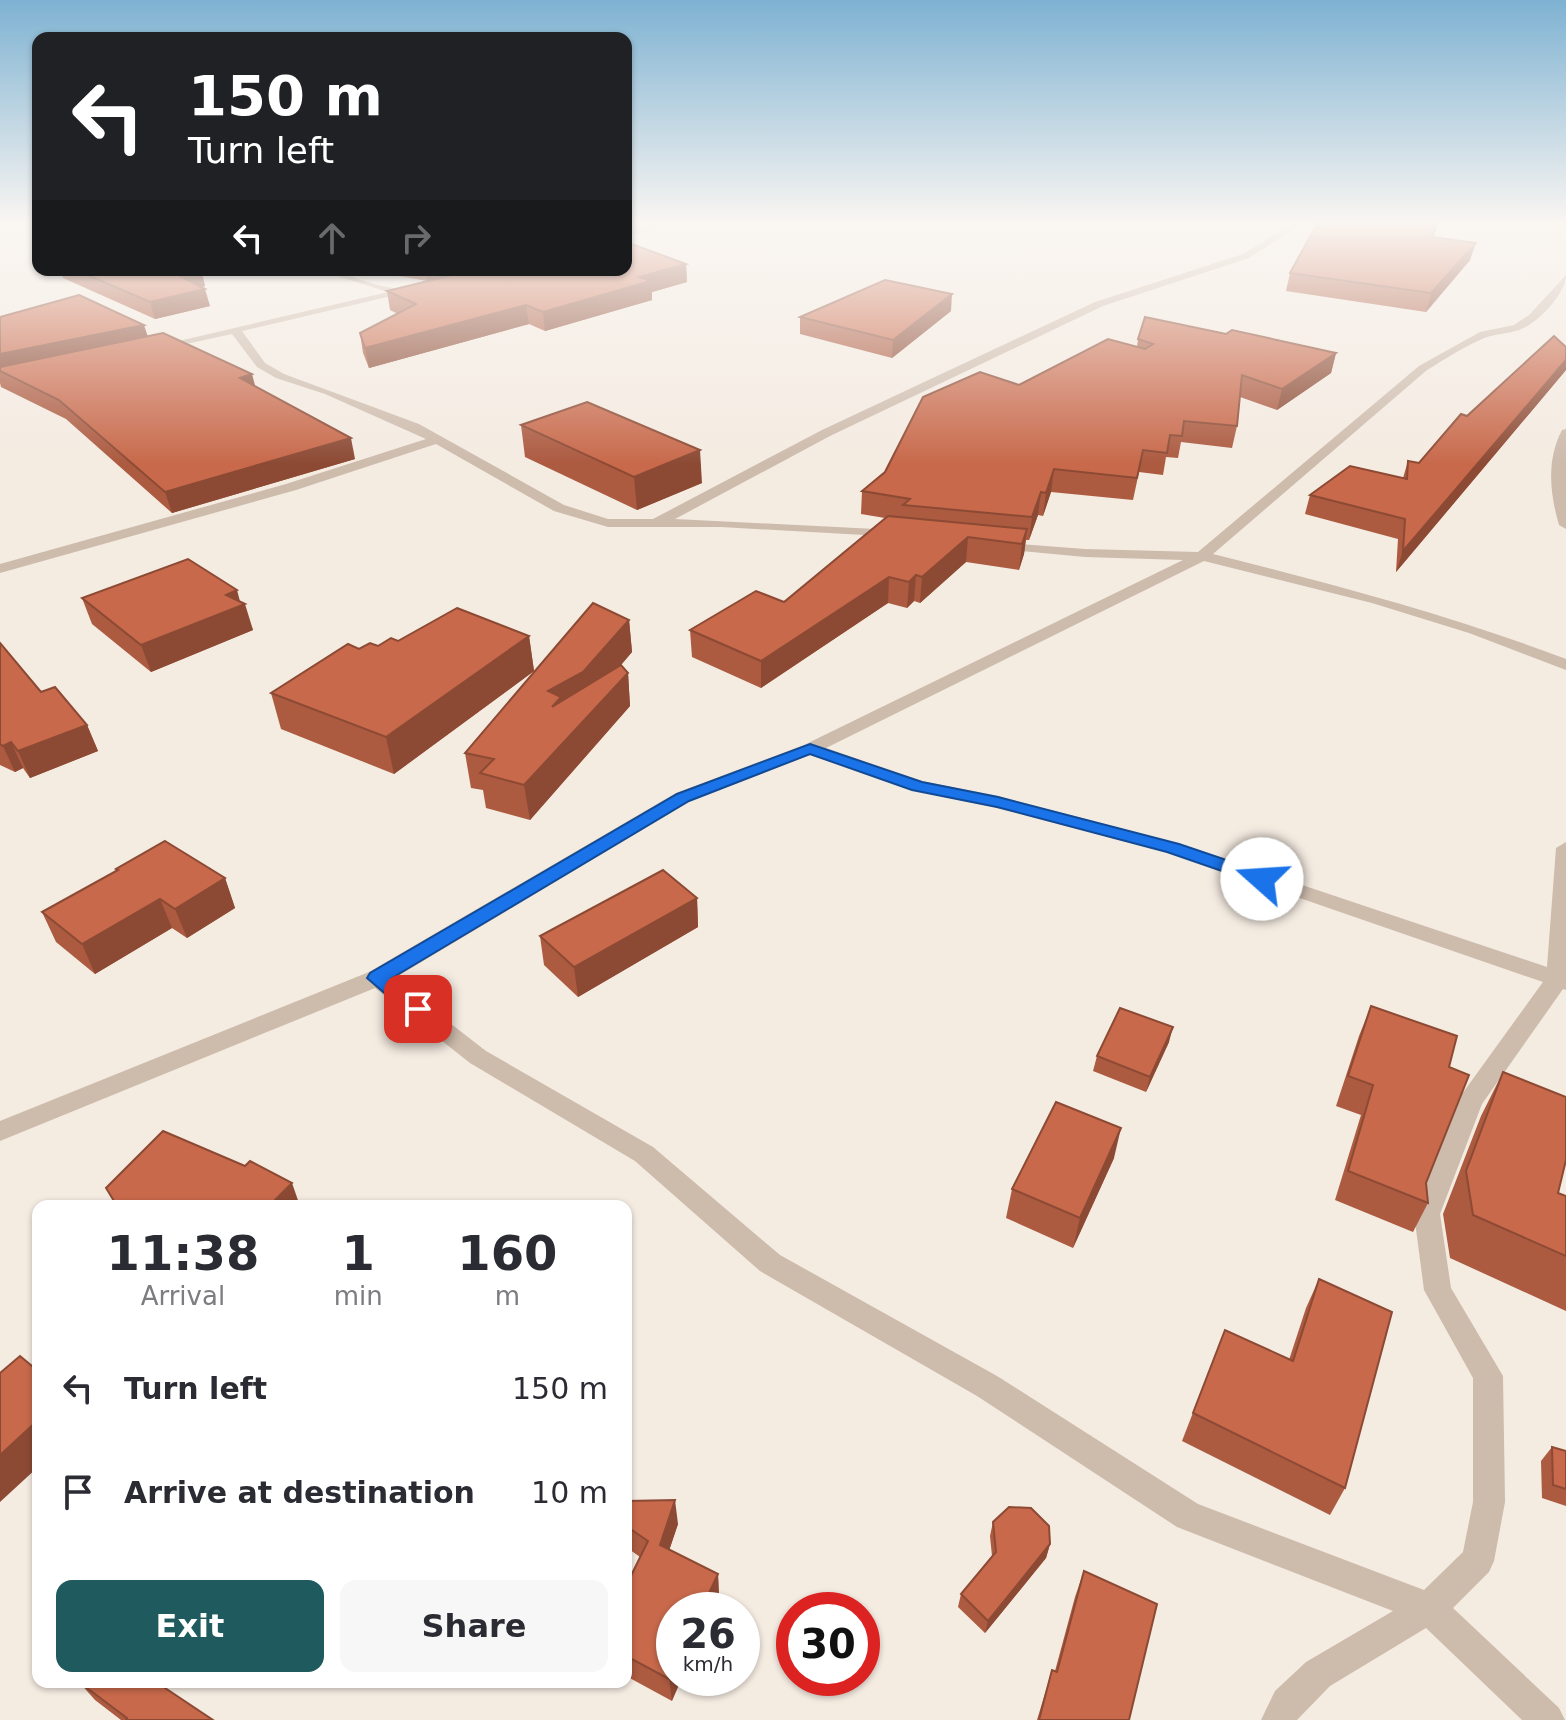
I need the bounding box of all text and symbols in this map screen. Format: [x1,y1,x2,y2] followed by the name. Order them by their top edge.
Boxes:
[188,63,383,128] text: 150 m
[56,64,160,168] icon: left
[188,130,334,171] text: Turn left
[226,216,270,260] icon: left
[310,216,354,260] icon: ahead
[394,216,438,260] icon: right
[1220,837,1304,921] position arrow
[384,975,452,1043] pin
[396,987,440,1031] icon: arrive
[106,1225,259,1281] text: 11:38
[342,1225,375,1281] text: 1
[457,1225,557,1281] text: 160
[141,1281,225,1311] text: Arrival
[334,1281,383,1311] text: min
[495,1281,520,1311] text: m
[56,1366,100,1410] icon: left
[124,1371,267,1406] text: Turn left
[512,1371,608,1406] text: 150 m
[56,1470,100,1514] icon: arrive
[124,1475,475,1510] text: Arrive at destination
[531,1475,608,1510] text: 10 m
[56,1580,324,1672] button: Exit
[340,1580,608,1672] button: Share
[776,1592,880,1696] speed limit sign: 30
[680,1611,736,1657] text: 26
[683,1652,733,1676] text: km/h

